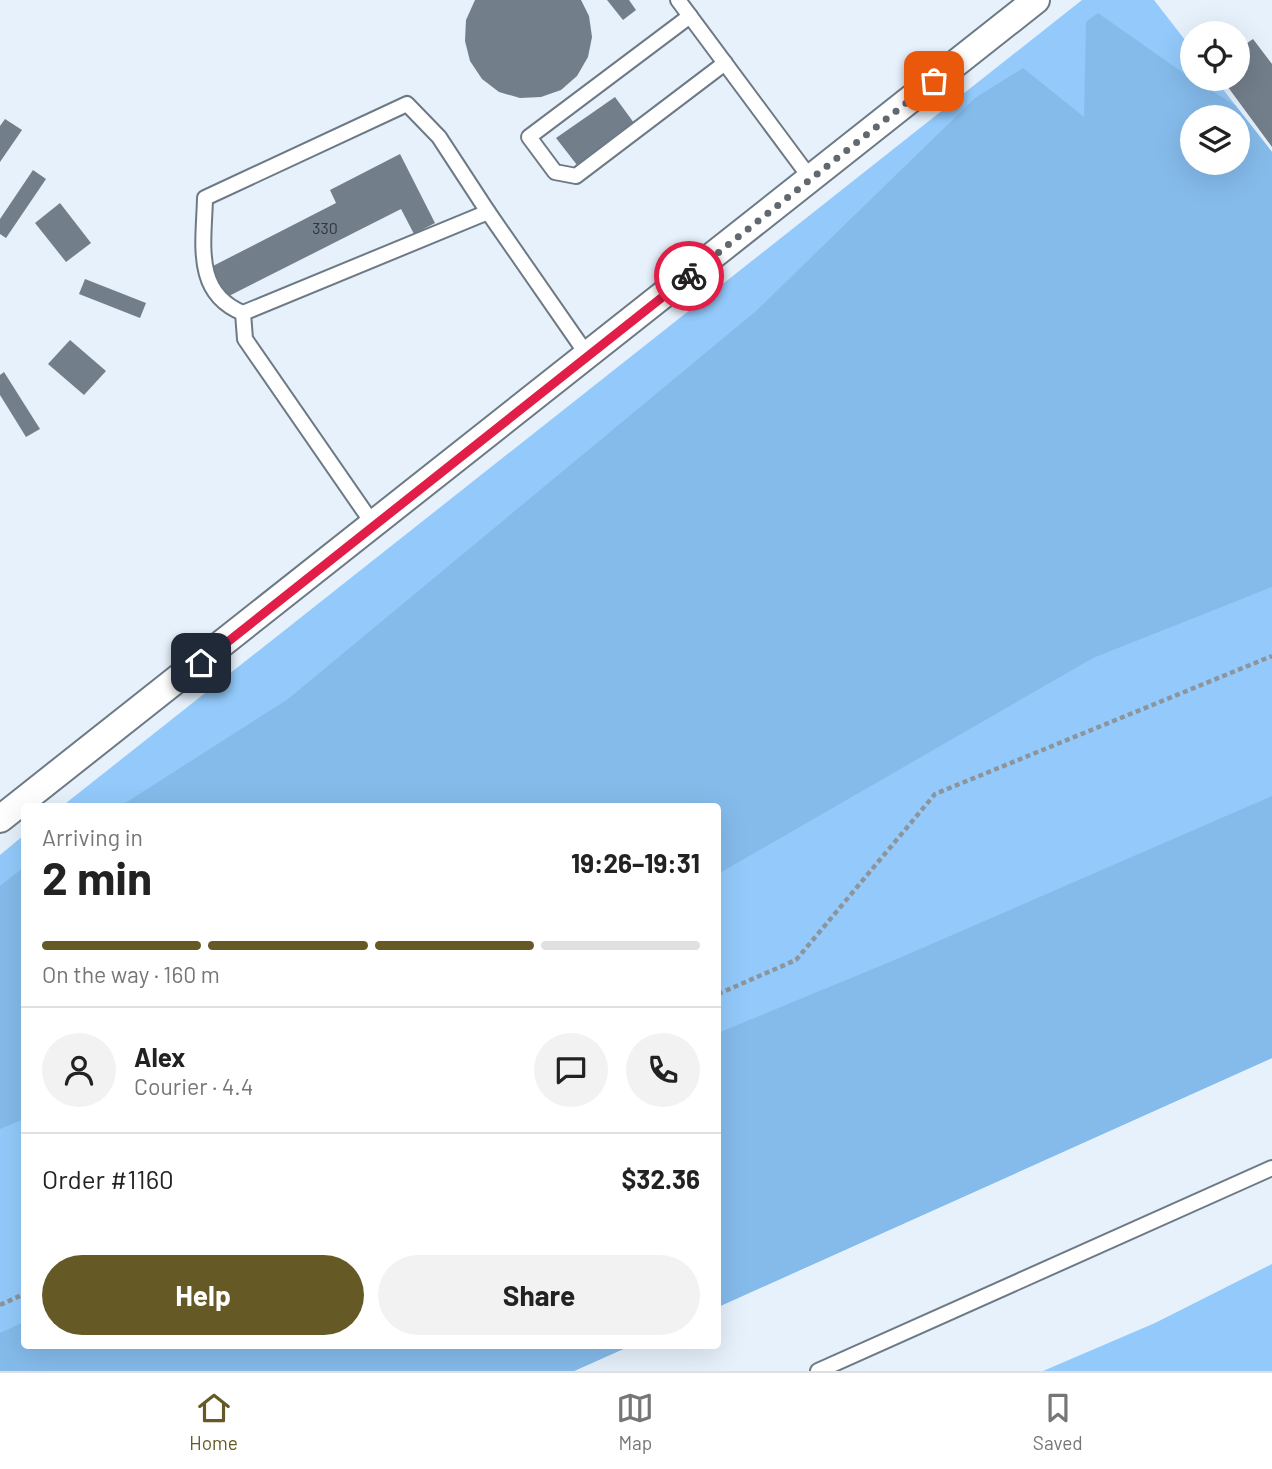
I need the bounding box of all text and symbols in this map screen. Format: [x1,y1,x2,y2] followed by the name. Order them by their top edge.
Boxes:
[1180,21,1250,175] map controls
[1180,21,1250,91] button: locate
[904,51,964,111] pin
[915,62,953,100] icon: bag
[1180,105,1250,175] button: layers
[312,218,338,237] house number: 330
[654,241,724,311] courier
[670,257,708,295] icon: bike
[171,633,231,693] pin
[182,644,220,682] icon: home
[42,823,143,851] text: Arriving in
[571,847,700,878] text: 19:26–19:31
[42,849,152,904] text: 2 min
[42,960,220,988] text: On the way · 160 m
[42,1033,116,1107] button: person
[534,1033,608,1107] button: chat
[626,1033,700,1107] button: phone
[134,1041,185,1072] text: Alex
[134,1072,253,1100] text: Courier · 4.4
[42,1163,174,1194] text: Order #1160
[622,1163,700,1194] text: $32.36
[42,1255,364,1335] button: Help
[378,1255,700,1335] button: Share
[189,1389,238,1454] tab: Home
[616,1389,654,1454] tab: Map
[1033,1389,1083,1454] tab: Saved

